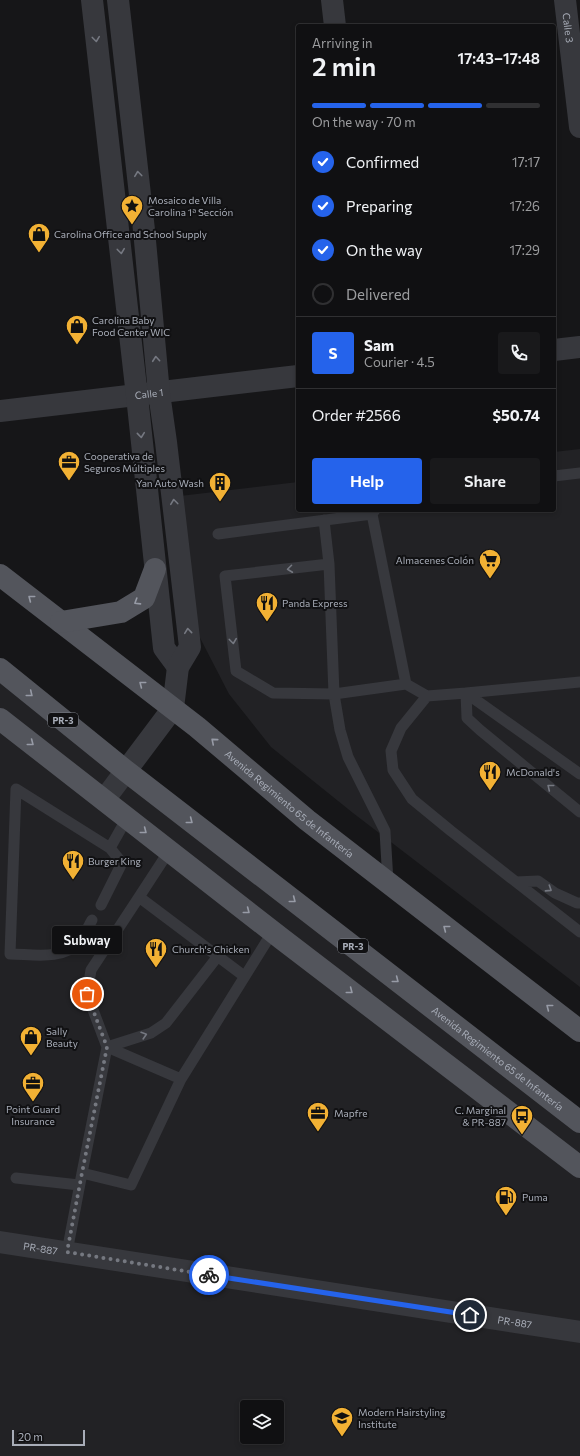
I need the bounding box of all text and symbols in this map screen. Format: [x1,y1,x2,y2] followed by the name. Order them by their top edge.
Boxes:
[561,12,576,44] street label: Calle 3
[312,35,372,51] text: Arriving in
[91,36,100,42] one-way arrow
[457,49,540,67] text: 17:43–17:48
[312,50,376,81] text: 2 min
[312,114,416,130] text: On the way · 70 m
[312,151,334,173] icon: check
[346,153,419,171] text: Confirmed
[512,154,540,170] text: 17:17
[133,171,142,177] one-way arrow
[119,193,145,226] place icon: Mosaico de Villa Carolina 1ª Sección
[148,194,233,218] place label: Mosaico de Villa Carolina 1ª Sección
[312,195,334,217] icon: check
[346,197,412,215] text: Preparing
[509,198,540,214] text: 17:26
[26,221,52,254] shop icon: Carolina Office and School Supply
[54,228,207,240] place label: Carolina Office and School Supply
[312,239,334,261] icon: check
[346,241,423,259] text: On the way
[509,242,540,258] text: 17:29
[116,248,125,254] one-way arrow
[346,285,410,303] text: Delivered
[64,313,90,346] shop icon: Carolina Baby Food Center WIC
[92,314,170,338] place label: Carolina Baby Food Center WIC
[498,332,540,374] button: phone
[364,336,394,354] text: Sam
[328,344,338,362] text: S
[364,354,435,370] text: Courier · 4.5
[151,356,160,362] one-way arrow
[134,386,164,401] street label: Calle 1
[312,406,401,424] text: Order #2566
[493,406,540,424] text: $50.74
[136,432,145,438] one-way arrow
[56,449,82,482] office icon: Cooperativa de Seguros Múltiples
[84,450,165,474] place label: Cooperativa de Seguros Múltiples
[312,458,422,504] button: Help
[430,458,540,504] button: Share
[207,470,233,503] building icon: Yan Auto Wash
[136,477,204,489] place label: Yan Auto Wash
[169,499,178,505] one-way arrow
[477,547,503,580] supermarket icon: Almacenes Colón
[396,554,474,566] place label: Almacenes Colón
[287,564,293,573] one-way arrow
[254,590,280,623] restaurant icon: Panda Express
[28,596,35,603] one-way arrow
[134,597,141,605] one-way arrow
[282,597,348,609] place label: Panda Express
[184,628,193,634] one-way arrow
[228,638,237,644] one-way arrow
[140,682,147,689] one-way arrow
[26,689,33,696] one-way arrow
[48,713,78,727] road number: PR-3
[26,738,33,745] one-way arrow
[212,739,219,746] one-way arrow
[223,747,356,860] street label: Avenida Regimiento 65 de Infantería
[477,759,503,792] restaurant icon: McDonald's
[506,766,560,778] place label: McDonald's
[547,785,554,792] one-way arrow
[186,816,193,823] one-way arrow
[140,827,147,834] one-way arrow
[60,848,86,881] restaurant icon: Burger King
[88,855,142,867] place label: Burger King
[545,884,552,891] one-way arrow
[288,895,295,902] one-way arrow
[243,906,250,913] one-way arrow
[444,925,451,932] one-way arrow
[52,926,122,954] callout: Subway
[64,932,110,948] text: Subway
[143,936,169,969] restaurant icon: Church's Chicken
[338,939,368,953] road number: PR-3
[172,943,249,955] place label: Church's Chicken
[391,975,398,982] one-way arrow
[70,977,104,1011] pin
[76,983,98,1005] icon: bag
[345,986,352,993] one-way arrow
[430,1004,566,1113] street label: Avenida Regimiento 65 de Infantería
[547,1005,554,1012] one-way arrow
[18,1024,44,1057] shop icon: Sally Beauty
[46,1025,78,1049] place label: Sally Beauty
[141,1031,148,1040] one-way arrow
[20,1070,46,1103] office icon: Point Guard Insurance
[305,1100,331,1133] office icon: Mapfre
[6,1103,60,1127] place label: Point Guard Insurance
[509,1103,535,1136] bus stop icon: C. Marginal & PR-887
[455,1104,506,1128] place label: C. Marginal & PR-887
[334,1107,368,1119] place label: Mapfre
[493,1184,519,1217] fuel station icon: Puma
[522,1191,548,1203] place label: Puma
[22,1240,59,1257] street label: PR-887
[189,1255,229,1295] courier
[198,1264,220,1286] icon: bike
[453,1298,487,1332] pin
[459,1304,481,1326] icon: home
[497,1313,533,1330] street label: PR-887
[240,1400,284,1444] map controls
[240,1400,284,1444] button: layers
[329,1405,355,1438] school or university icon: Modern Hairstyling Institute
[358,1406,446,1430] place label: Modern Hairstyling Institute
[12,1428,85,1447] scale bar
[18,1430,43,1443] text: 20 m

